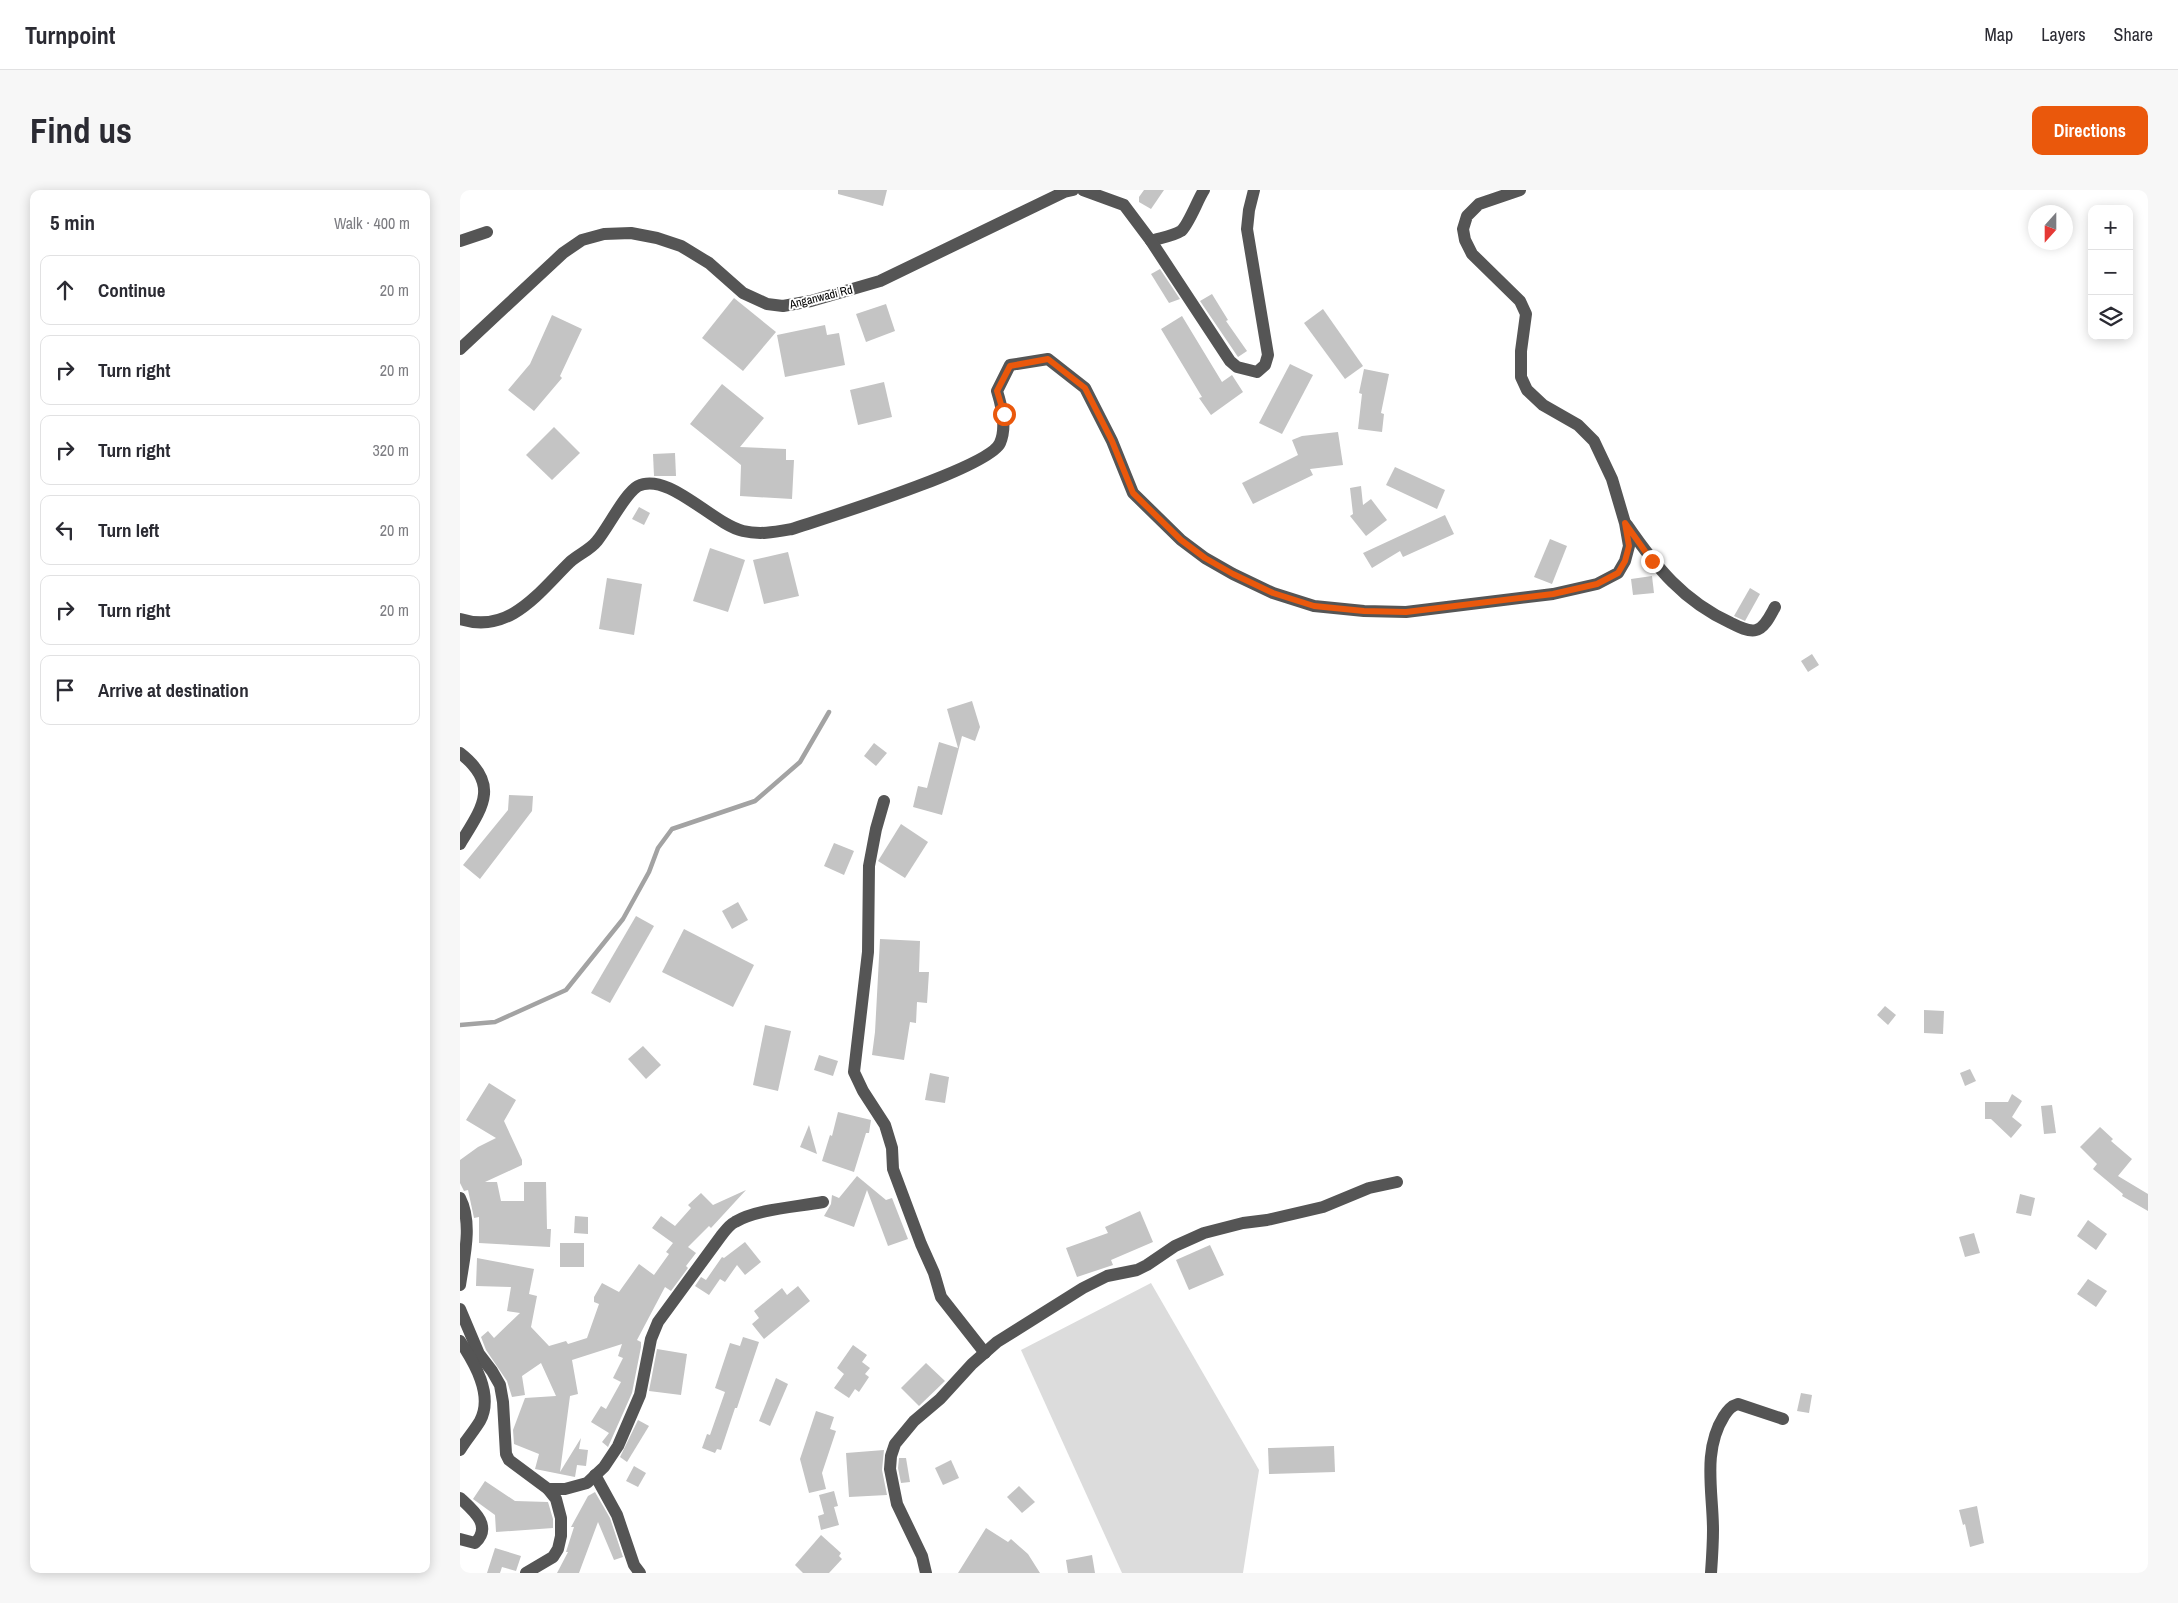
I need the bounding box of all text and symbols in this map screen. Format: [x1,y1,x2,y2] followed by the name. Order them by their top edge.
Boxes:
[25,19,115,51] text: Turnpoint
[1985,22,2013,47] text: Map
[2041,22,2086,47] text: Layers
[2114,22,2153,47] text: Share
[2032,106,2148,155] button: Directions
[30,107,132,154] text: Find us
[2028,205,2073,250] north arrow
[2088,205,2133,340] map controls
[2088,205,2133,250] button: +
[50,208,95,237] text: 5 min
[334,212,410,234] text: Walk · 400 m
[2088,250,2133,295] button: −
[51,276,79,304] icon: ahead
[98,277,166,303] text: Continue
[380,279,409,301] text: 20 m
[787,281,854,313] street label: Anganwadi Rd
[2088,295,2133,340] button: layers
[51,356,79,384] icon: right
[98,357,170,383] text: Turn right
[380,359,409,381] text: 20 m
[993,403,1016,426] route start
[51,436,79,464] icon: right
[98,437,170,463] text: Turn right
[373,439,409,461] text: 320 m
[51,516,79,544] icon: left
[98,517,159,543] text: Turn left
[380,519,409,541] text: 20 m
[1641,550,1664,573] route end
[51,596,79,624] icon: right
[98,597,170,623] text: Turn right
[380,599,409,621] text: 20 m
[51,676,79,704] icon: arrive
[98,677,249,703] text: Arrive at destination

